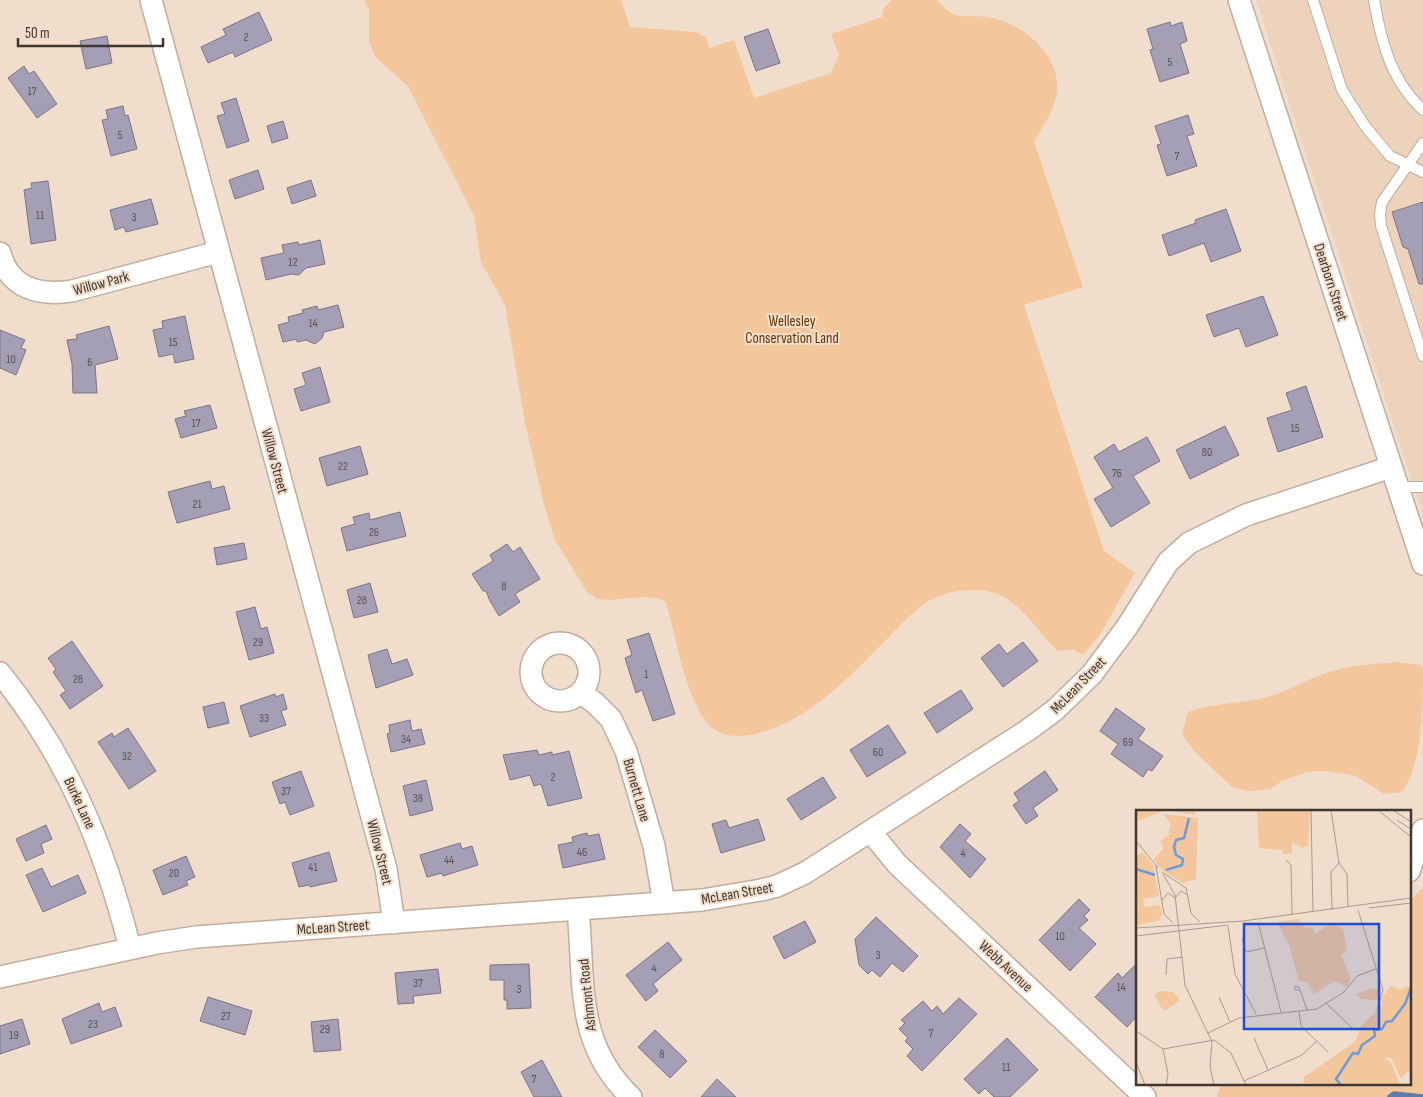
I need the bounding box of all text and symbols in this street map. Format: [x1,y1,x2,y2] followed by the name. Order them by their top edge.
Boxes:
[18,15,162,47] scale bar
[25,24,50,43] text: 50 m
[244,30,249,45] house number: 2
[1168,55,1173,70] house number: 5
[28,84,37,99] house number: 17
[118,128,123,143] house number: 5
[1175,149,1180,164] house number: 7
[36,208,45,223] house number: 11
[131,210,137,225] house number: 3
[1309,241,1352,324] street label: Dearborn Street
[288,255,298,270] house number: 12
[71,267,131,300] street label: Willow Park
[745,312,839,348] park label: Wellesley Conservation Land
[308,316,318,331] house number: 14
[168,335,178,350] house number: 15
[6,352,16,367] house number: 10
[87,355,93,370] house number: 6
[192,416,201,431] house number: 17
[1290,421,1300,436] house number: 15
[257,426,292,496] street label: Willow Street
[1202,445,1212,460] house number: 80
[338,459,348,474] house number: 22
[1112,466,1122,481] house number: 76
[192,497,202,512] house number: 21
[369,525,379,540] house number: 26
[501,579,507,594] house number: 8
[357,593,367,608] house number: 28
[253,635,263,650] house number: 29
[1046,652,1111,718] street label: McLean Street
[644,667,649,682] house number: 1
[73,672,83,687] house number: 28
[259,711,269,726] house number: 33
[401,732,411,747] house number: 34
[1123,735,1133,750] house number: 69
[873,745,883,760] house number: 60
[122,749,132,764] house number: 32
[618,756,655,824] street label: Burnett Lane
[551,770,556,785] house number: 2
[59,774,100,832] street label: Burke Lane
[281,784,291,799] house number: 37
[413,791,423,806] house number: 38
[1136,810,1410,1084] inset map
[362,817,397,887] street label: Willow Street
[577,845,587,860] house number: 46
[960,846,966,861] house number: 4
[444,853,454,868] house number: 44
[308,860,318,875] house number: 41
[169,866,179,881] house number: 20
[700,878,775,909] street label: McLean Street
[296,915,370,940] street label: McLean Street
[1055,929,1065,944] house number: 10
[975,937,1037,996] street label: Webb Avenue
[875,948,881,963] house number: 3
[574,958,601,1033] street label: Ashmont Road
[651,961,657,976] house number: 4
[413,976,423,991] house number: 37
[1116,980,1126,995] house number: 14
[516,982,522,997] house number: 3
[221,1009,231,1024] house number: 27
[88,1017,98,1032] house number: 23
[320,1022,330,1037] house number: 29
[929,1026,934,1041] house number: 7
[9,1028,19,1043] house number: 19
[659,1047,665,1062] house number: 8
[1002,1060,1011,1075] house number: 11
[532,1072,537,1087] house number: 7

